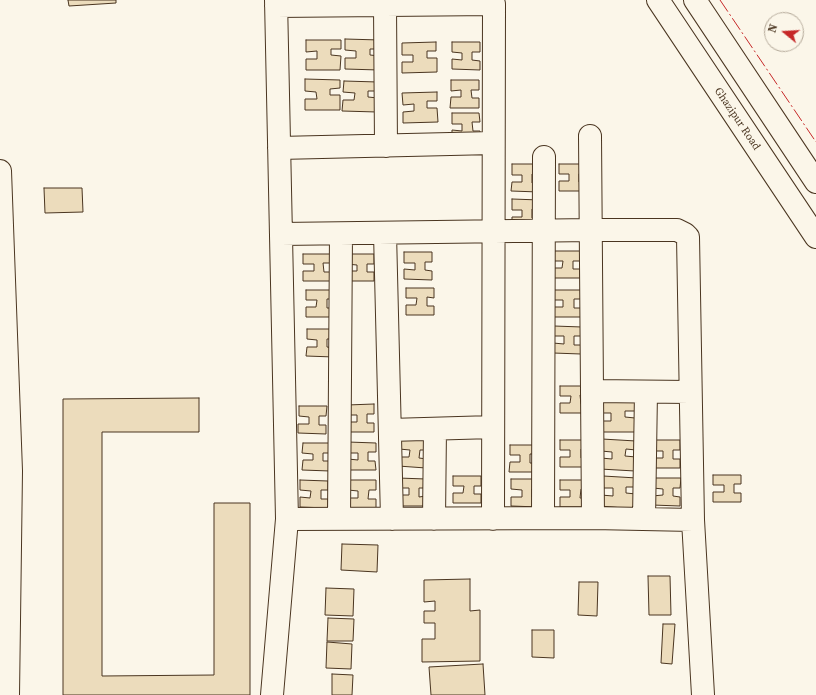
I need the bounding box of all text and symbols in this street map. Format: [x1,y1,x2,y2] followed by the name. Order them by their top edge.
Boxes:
[764,12,804,52] north arrow
[765,22,781,35] text: N
[711,85,763,153] street label: Ghazipur Road

